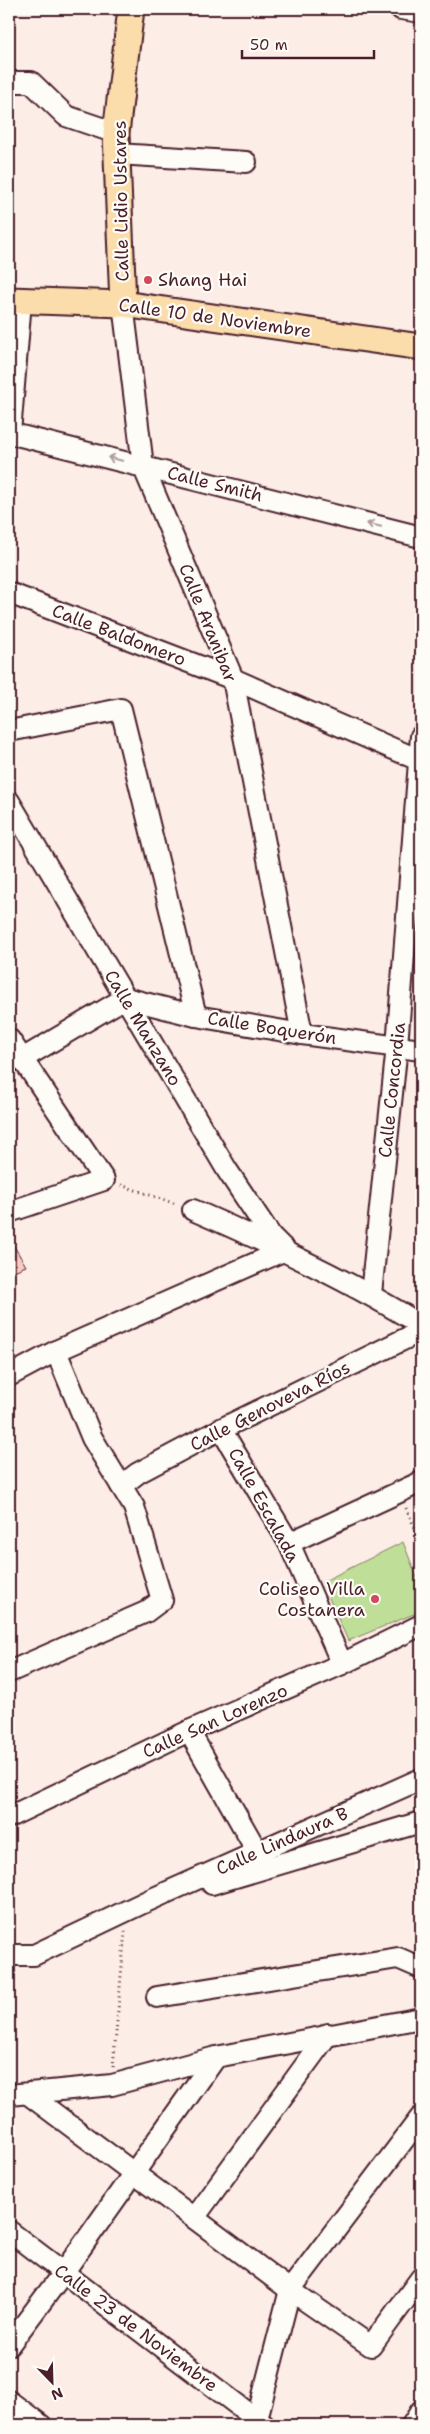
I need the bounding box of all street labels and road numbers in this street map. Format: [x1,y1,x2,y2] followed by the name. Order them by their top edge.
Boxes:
[108,120,134,282] street label: Calle Lidio Ustares
[117,293,313,343] street label: Calle 10 de Noviembre
[165,461,265,507] street label: Calle Smith
[173,560,243,686] street label: Calle Aranibar
[49,598,189,672] street label: Calle Baldomero
[99,965,187,1091] street label: Calle Manzano
[206,1006,338,1050] street label: Calle Boquerón
[373,1021,411,1159] street label: Calle Concordia
[186,1355,354,1457] street label: Calle Genoveva Ríos
[223,1443,305,1567] street label: Calle Escalada
[139,1678,291,1764] street label: Calle San Lorenzo
[212,1801,352,1881] street label: Calle Lindaura B
[50,2259,222,2397] street label: Calle 23 de Noviembre

